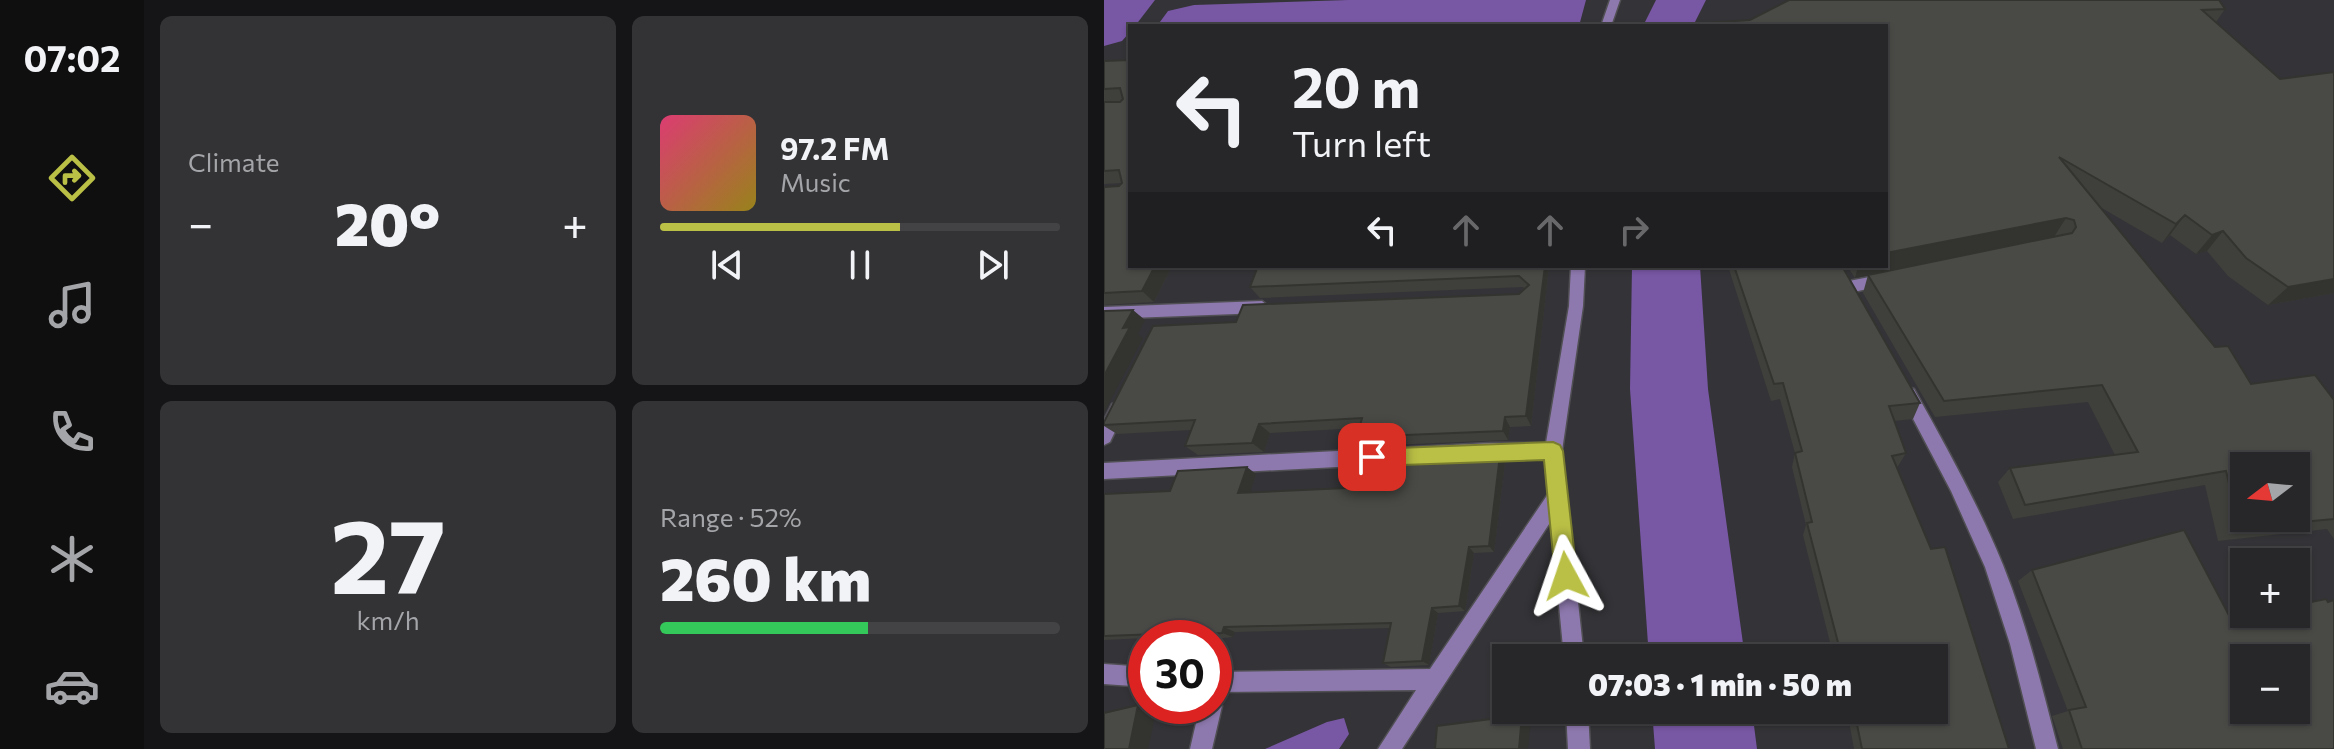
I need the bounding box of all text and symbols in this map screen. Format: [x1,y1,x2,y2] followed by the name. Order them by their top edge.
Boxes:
[23,35,121,79] text: 07:02
[1292,51,1420,120] text: 20 m
[1160,56,1264,160] icon: left
[1292,120,1431,164] text: Turn left
[780,129,889,166] text: 97.2 FM
[188,146,280,177] text: Climate
[44,150,100,206] icon: directions
[780,166,851,197] text: Music
[335,185,440,258] text: 20°
[188,195,213,249] text: −
[562,195,588,249] text: +
[1360,208,1404,252] icon: left
[1444,208,1488,252] icon: ahead
[1528,208,1572,252] icon: ahead
[1612,208,1656,252] icon: right
[705,243,749,287] icon: previous
[838,243,882,287] icon: pause
[971,243,1015,287] icon: next
[44,277,100,333] icon: music
[44,404,100,460] icon: phone
[1338,423,1406,491] pin
[1350,435,1394,479] icon: arrive
[2230,452,2310,532] north arrow
[2230,452,2310,724] map controls
[330,488,446,615] text: 27
[660,501,802,532] text: Range · 52%
[44,531,100,587] icon: climate
[1524,534,1608,618] position arrow
[660,540,871,613] text: 260 km
[2230,548,2310,628] button: +
[356,604,420,635] text: km/h
[1128,620,1232,724] speed limit sign: 30
[2230,644,2310,724] button: −
[44,658,100,714] icon: car
[1588,665,1852,702] text: 07:03 · 1 min · 50 m

